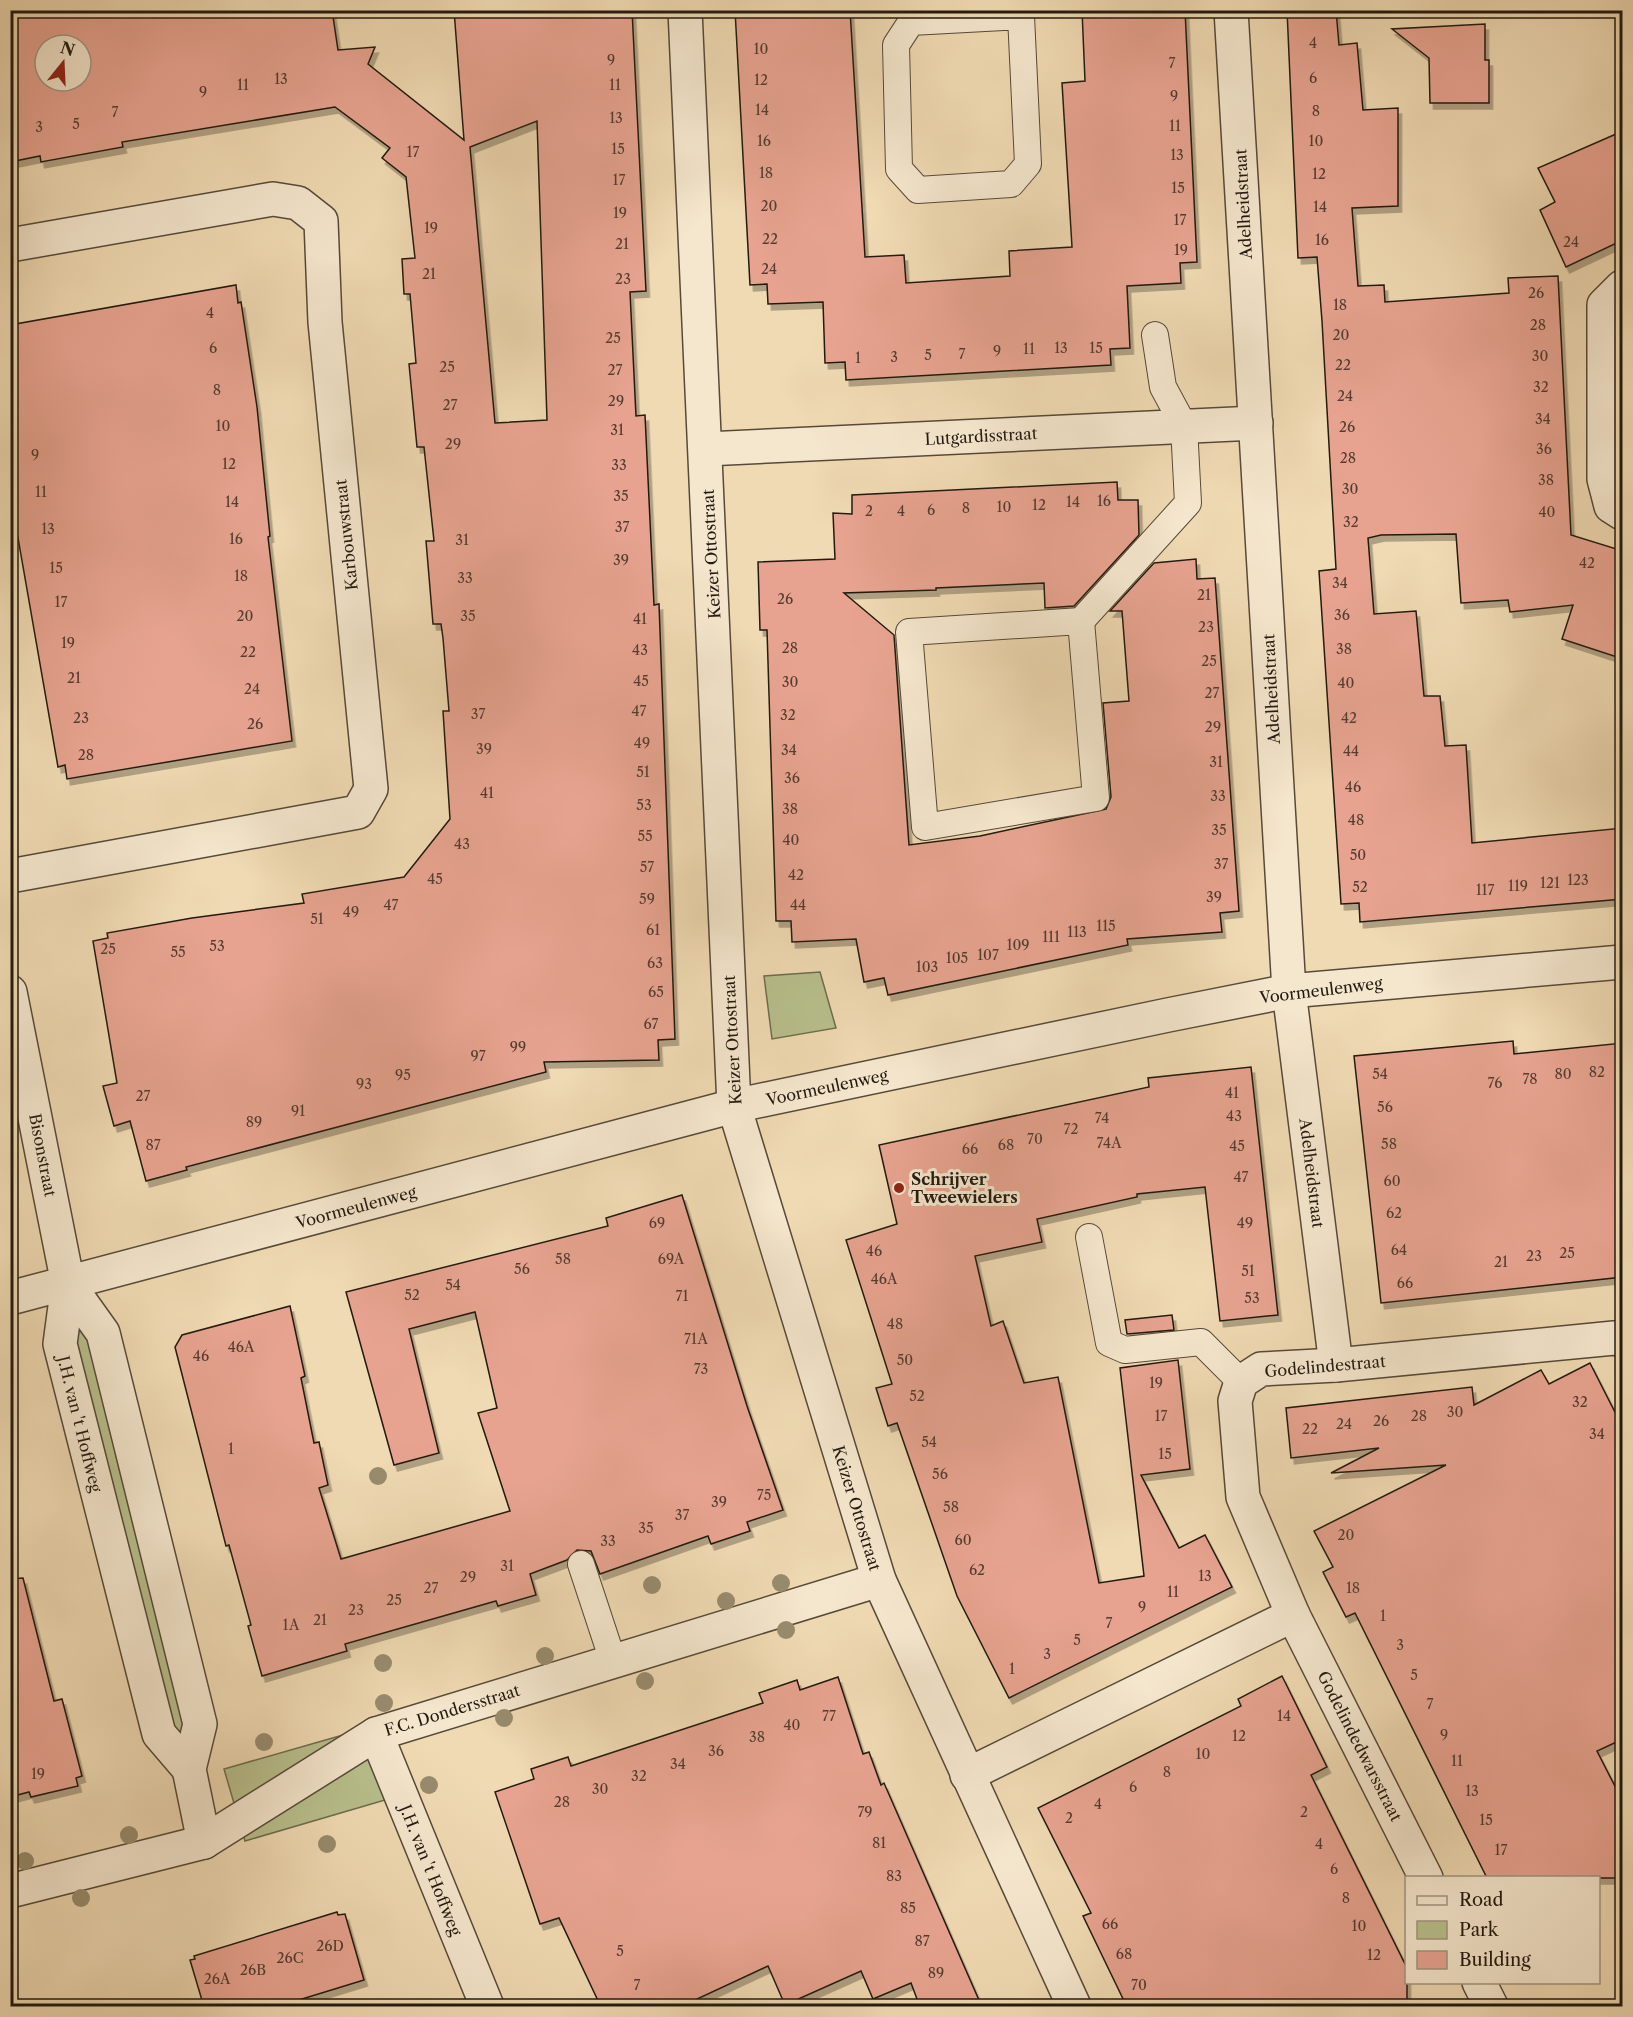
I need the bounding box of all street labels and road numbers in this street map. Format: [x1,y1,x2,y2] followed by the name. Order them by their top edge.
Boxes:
[1230,148,1256,261] street label: Adelheidstraat
[924,423,1038,449] street label: Lutgardisstraat
[330,478,362,591] street label: Karbouwstraat
[698,488,724,619] street label: Keizer Ottostraat
[1258,633,1284,746] street label: Adelheidstraat
[1257,972,1384,1008] street label: Voormeulenweg
[719,974,745,1105] street label: Keizer Ottostraat
[763,1064,890,1110] street label: Voormeulenweg
[25,1112,61,1199] street label: Bisonstraat
[1295,1116,1329,1229] street label: Adelheidstraat
[293,1181,419,1233] street label: Voormeulenweg
[53,1351,107,1495] street label: J.H. van 't Hoffweg
[1264,1351,1387,1381] street label: Godelindestraat
[828,1443,886,1573] street label: Keizer Ottostraat
[1313,1668,1407,1825] street label: Godelindedwarsstraat
[382,1680,523,1740] street label: F.C. Dondersstraat
[394,1799,467,1939] street label: J.H. van 't Hoffweg

